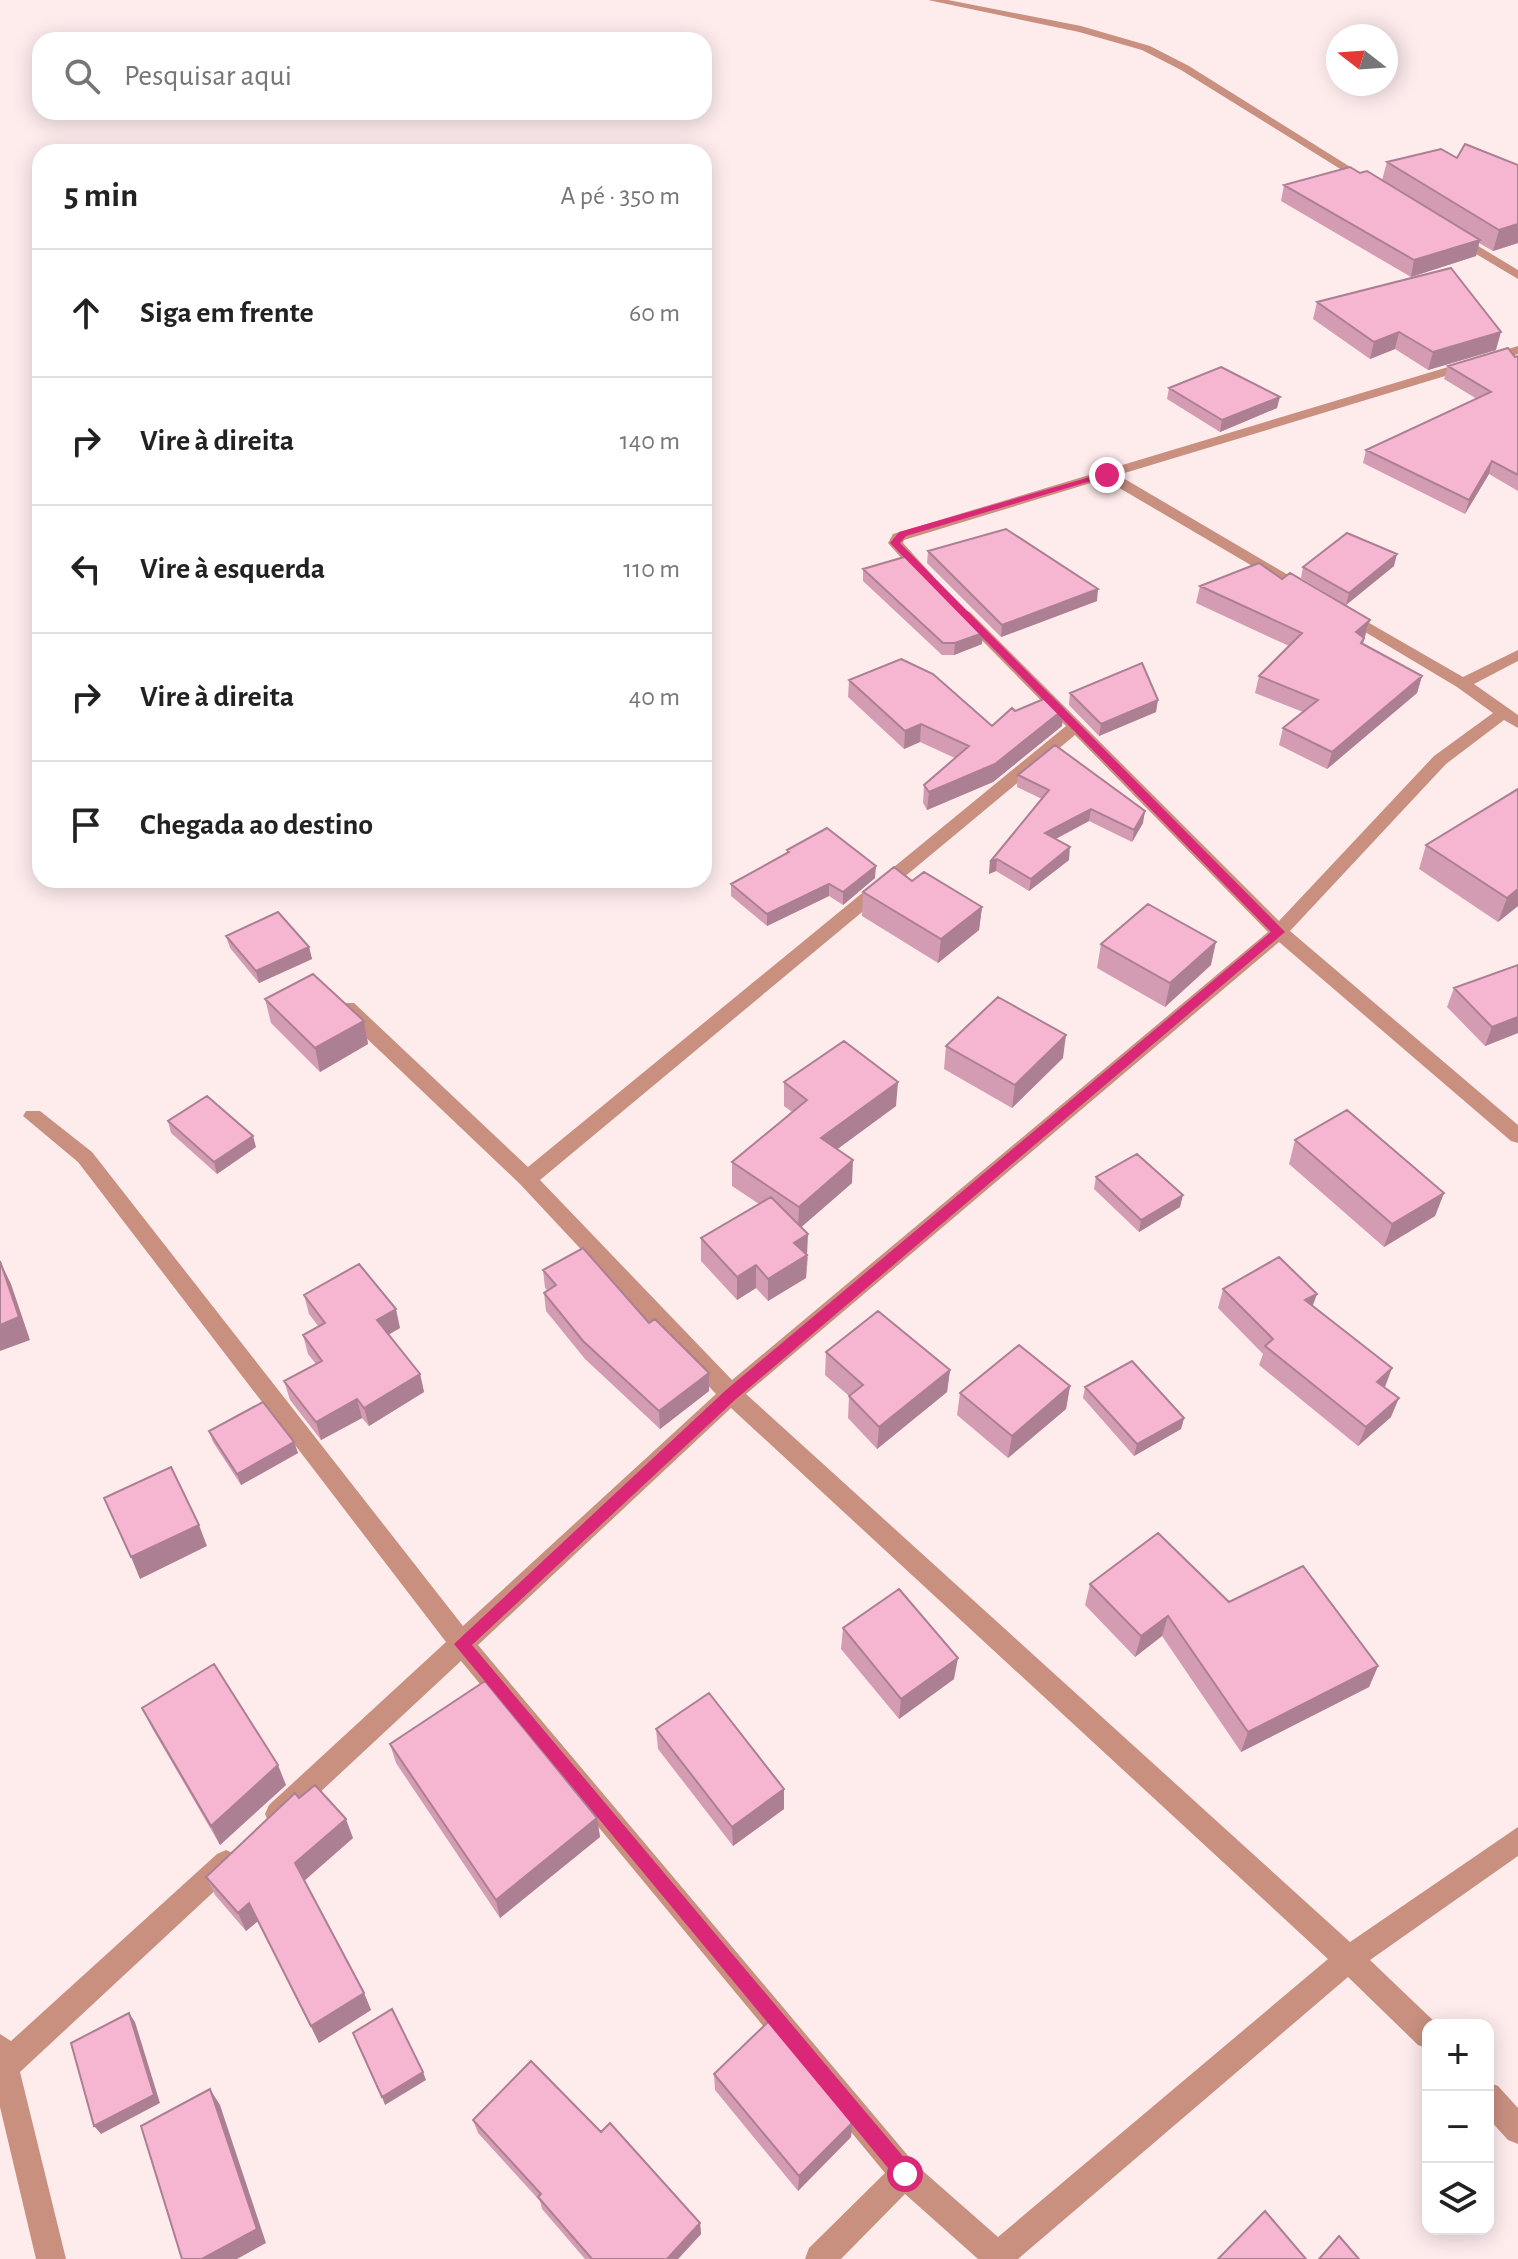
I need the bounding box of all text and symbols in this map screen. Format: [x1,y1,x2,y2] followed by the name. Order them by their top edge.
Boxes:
[1326,24,1398,96] north arrow
[32,32,712,120] search box
[60,54,104,98] icon: search
[124,61,292,91] text: Pesquisar aqui
[64,179,138,213] text: 5 min
[561,183,680,209] text: A pé · 350 m
[64,291,108,335] icon: ahead
[140,298,314,328] text: Siga em frente
[629,300,680,326] text: 60 m
[64,419,108,463] icon: right
[140,426,294,456] text: Vire à direita
[620,428,680,454] text: 140 m
[1089,457,1125,493] route end
[64,547,108,591] icon: left
[140,554,325,584] text: Vire à esquerda
[623,556,680,582] text: 110 m
[64,675,108,719] icon: right
[140,682,294,712] text: Vire à direita
[629,684,680,710] text: 40 m
[64,803,108,847] icon: arrive
[140,810,373,840] text: Chegada ao destino
[1422,2019,1494,2235] map controls
[1422,2019,1494,2091] button: +
[1422,2091,1494,2163] button: −
[887,2156,923,2192] route start
[1422,2163,1494,2235] button: layers

